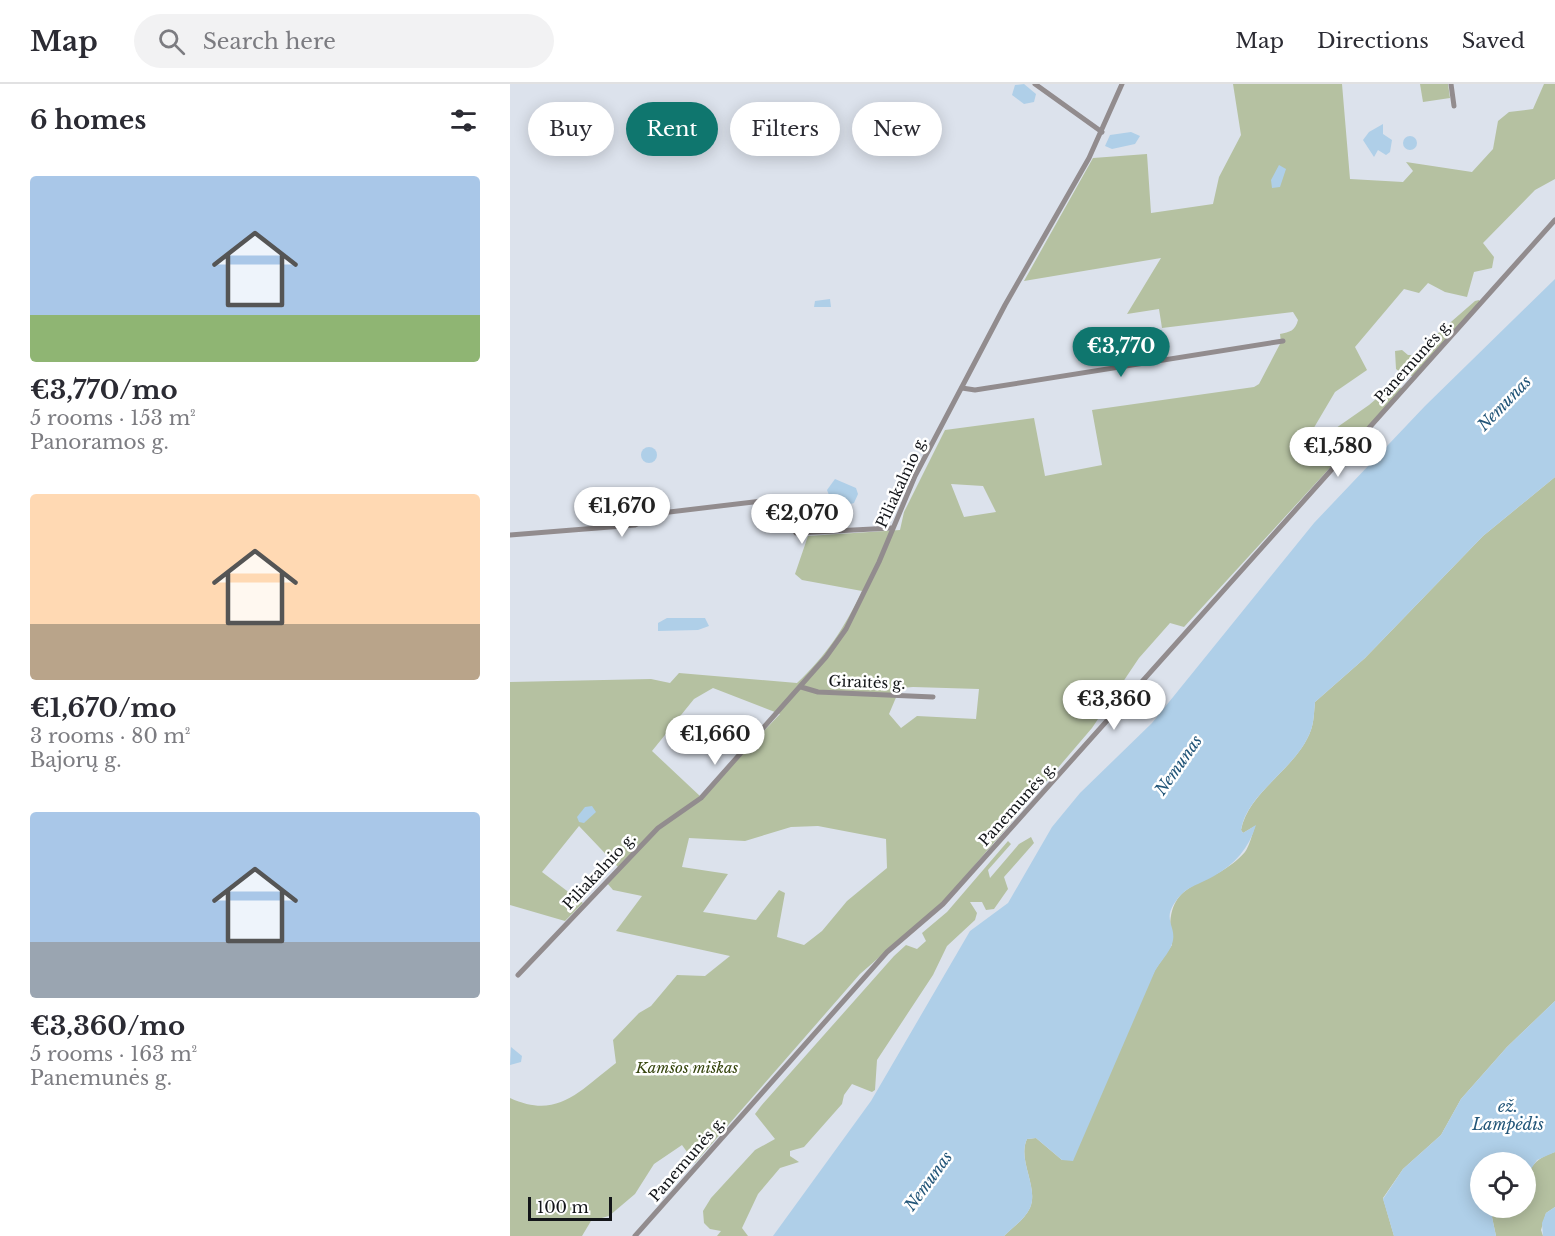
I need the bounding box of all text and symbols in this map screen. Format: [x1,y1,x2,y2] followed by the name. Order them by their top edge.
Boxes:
[134,14,554,68] search box
[30,24,98,59] text: Map
[155,25,188,58] icon: search
[203,28,336,55] text: Search here
[1235,28,1284,54] text: Map
[1317,28,1429,54] text: Directions
[1462,28,1525,54] text: Saved
[528,102,614,156] chip: Buy
[626,102,718,156] chip: Rent
[730,102,840,156] chip: Filters
[852,102,942,156] chip: New
[30,104,146,136] text: 6 homes
[447,104,480,137] icon: filters
[201,215,309,323] icon: home
[1370,315,1456,407] street label: Panemunės g.
[1072,327,1170,378] pin: €3,770
[1087,334,1155,358] text: €3,770
[1472,371,1535,435] water label: Nemunas
[30,374,178,406] text: €3,770/mo
[30,406,196,430] text: 5 rooms · 153 m²
[1289,427,1387,478] pin: €1,580
[30,430,169,454] text: Panoramos g.
[872,433,930,531] street label: Piliakalnio g.
[1304,434,1372,458] text: €1,580
[573,487,671,538] pin: €1,670
[588,494,656,518] text: €1,670
[753,494,851,545] pin: €2,070
[765,501,839,525] text: €2,070
[201,533,309,641] icon: home
[828,671,906,693] street label: Giraitės g.
[1065,680,1163,731] pin: €3,360
[1077,687,1151,711] text: €3,360
[30,692,177,724] text: €1,670/mo
[666,715,764,766] pin: €1,660
[680,722,751,746] text: €1,660
[30,724,191,748] text: 3 rooms · 80 m²
[1150,731,1206,800] water label: Nemunas
[30,748,122,772] text: Bajorų g.
[974,758,1060,850] street label: Panemunės g.
[558,828,640,914] street label: Piliakalnio g.
[201,851,309,959] icon: home
[30,1010,185,1042] text: €3,360/mo
[30,1042,197,1066] text: 5 rooms · 163 m²
[635,1058,739,1077] park label: Kamšos miškas
[30,1066,172,1090] text: Panemunės g.
[1471,1096,1544,1134] water label: ež. Lampėdis
[645,1113,729,1205] street label: Panemunės g.
[899,1147,956,1216] water label: Nemunas
[1470,1152,1536,1218] map controls
[1470,1152,1536,1218] button: locate
[528,1194,612,1222] scale bar
[537,1197,589,1217] text: 100 m

